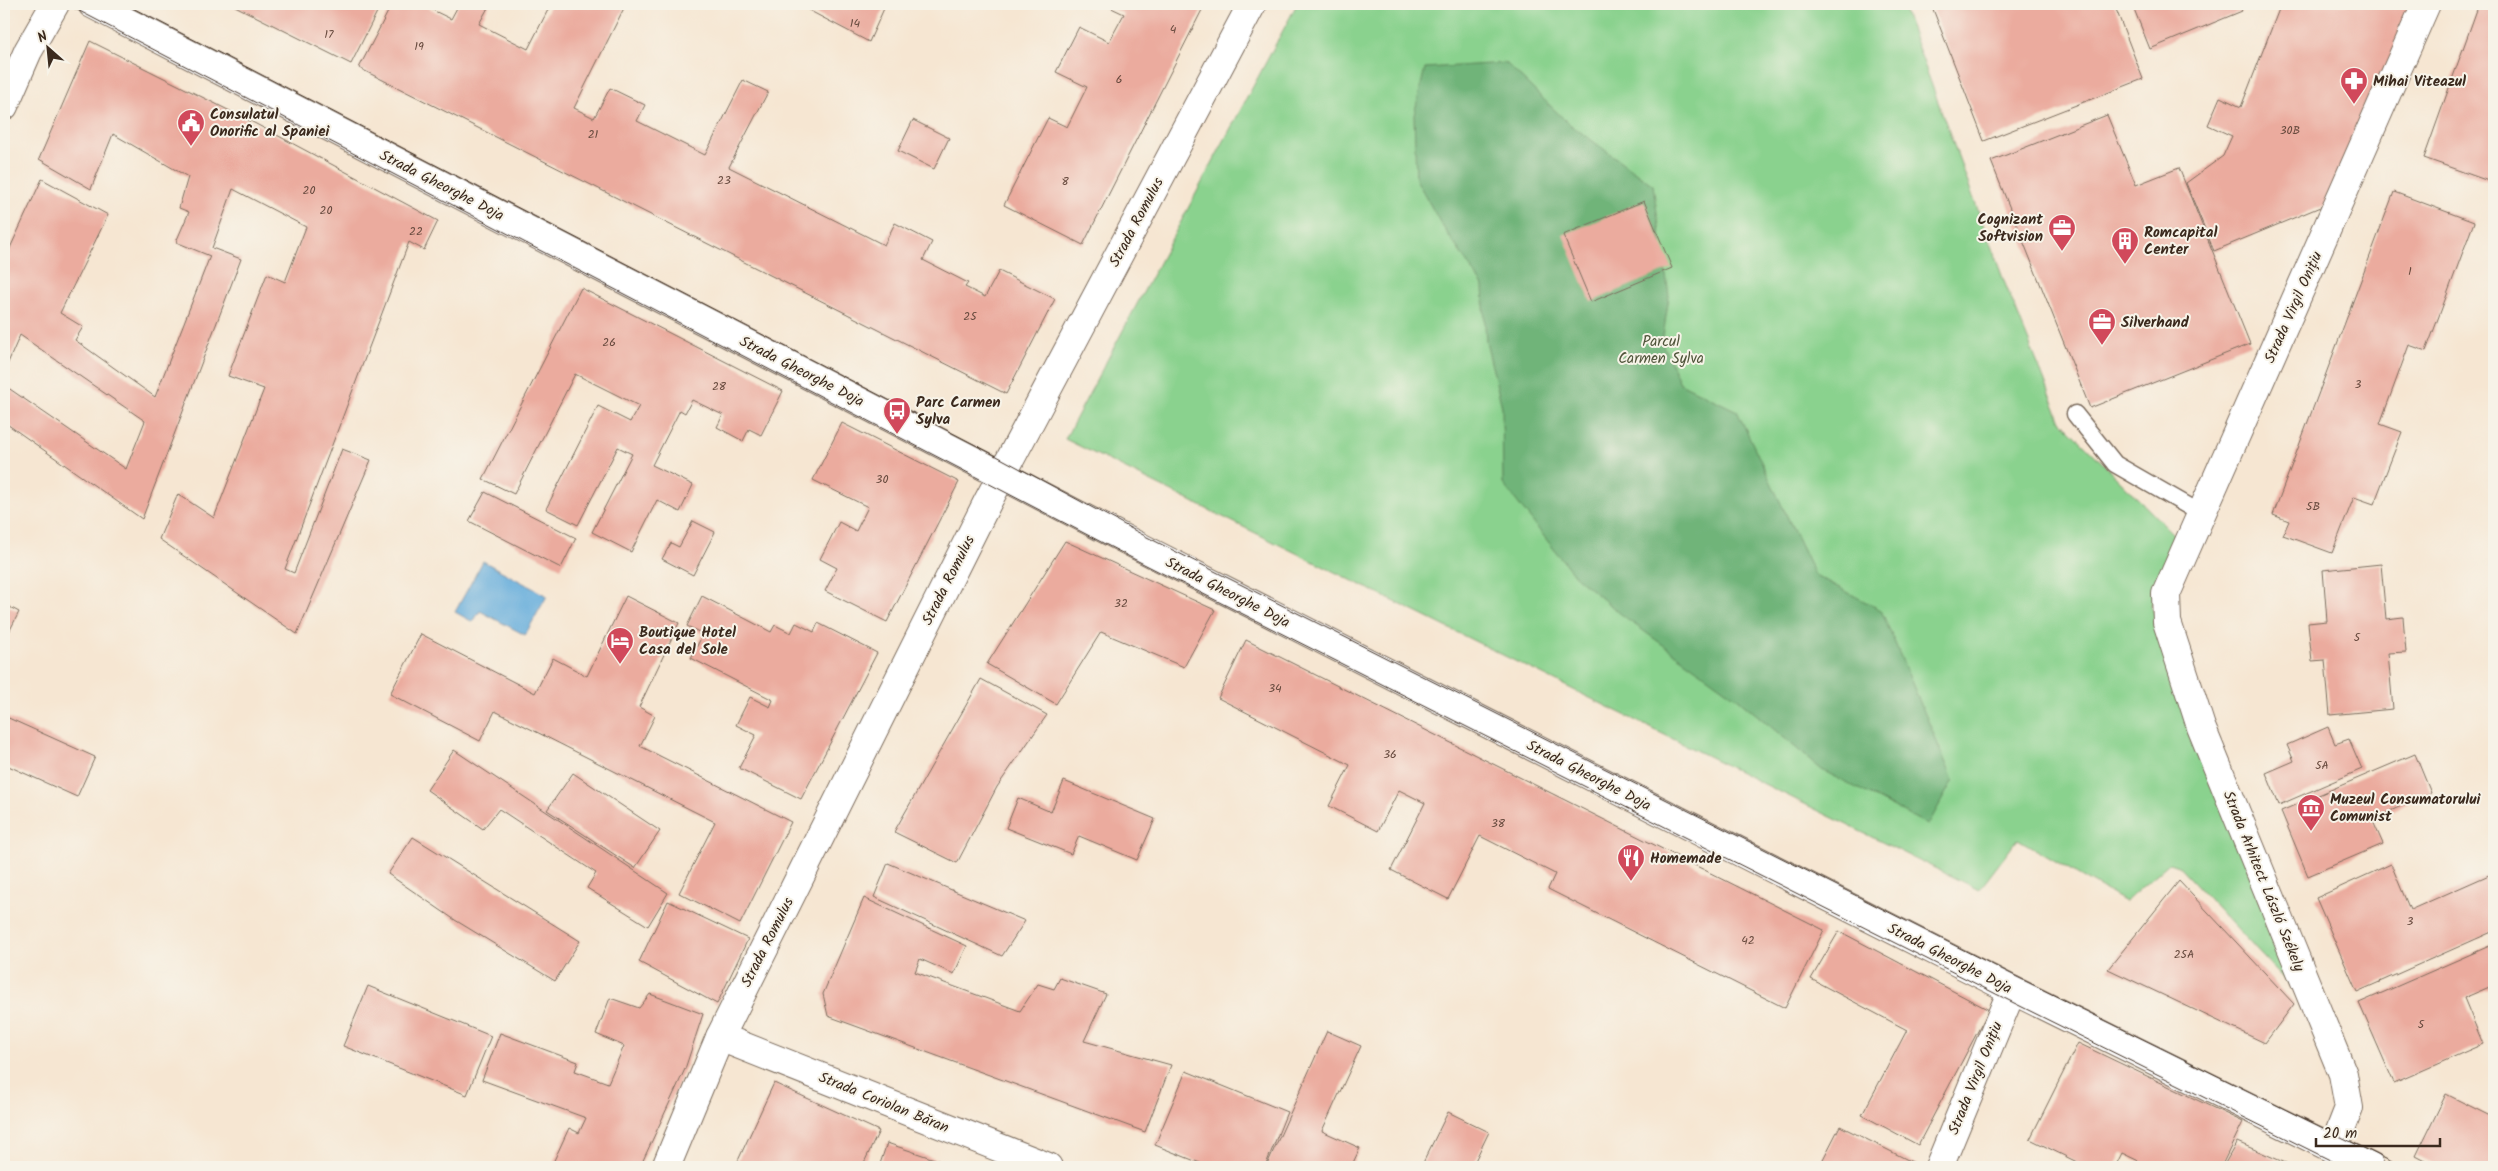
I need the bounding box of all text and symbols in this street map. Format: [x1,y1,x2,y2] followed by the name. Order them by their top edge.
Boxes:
[850,14,861,33] house number: 14
[1170,20,1177,39] house number: 4
[22,22,72,72] north arrow
[34,25,52,49] text: N
[324,25,334,44] house number: 17
[414,37,424,56] house number: 19
[2339,66,2369,105] pharmacy icon: Mihai Viteazul
[1116,70,1122,89] house number: 6
[2373,70,2466,94] place label: Mihai Viteazul
[210,103,331,144] place label: Consulatul Onorific al Spaniei
[176,108,206,147] public building icon: Consulatul Onorific al Spaniei
[2280,121,2300,140] house number: 30B
[588,125,599,144] house number: 21
[375,144,508,228] street label: Strada Gheorghe Doja
[717,171,731,190] house number: 23
[1061,172,1069,191] house number: 8
[1103,173,1171,271] street label: Strada Romulus
[303,181,315,200] house number: 20
[320,201,332,220] house number: 20
[1978,208,2043,249] place label: Cognizant Softvision
[2047,213,2077,252] office icon: Cognizant Softvision
[2144,221,2218,262] place label: Romcapital Center
[409,222,423,241] house number: 22
[2110,226,2140,265] building icon: Romcapital Center
[2259,248,2329,367] street label: Strada Virgil Onițiu
[2408,262,2412,281] house number: 1
[963,307,978,326] house number: 25
[2087,307,2117,346] office icon: Silverhand
[2121,311,2190,335] place label: Silverhand
[735,330,868,414] street label: Strada Gheorghe Doja
[1618,330,1704,371] park label: Parcul Carmen Sylva
[602,333,616,352] house number: 26
[2355,375,2362,394] house number: 3
[712,377,727,396] house number: 28
[916,391,1001,432] place label: Parc Carmen Sylva
[882,396,912,435] bus stop icon: Parc Carmen Sylva
[876,470,888,489] house number: 30
[2306,497,2320,516] house number: 5B
[916,531,982,630] street label: Strada Romulus
[1161,551,1294,635] street label: Strada Gheorghe Doja
[1114,594,1128,613] house number: 32
[639,621,736,662] place label: Boutique Hotel Casa del Sole
[605,626,635,665] hotel icon: Boutique Hotel Casa del Sole
[2354,628,2362,647] house number: 5
[1268,679,1282,698] house number: 34
[1522,734,1655,818] street label: Strada Gheorghe Doja
[1383,745,1397,764] house number: 36
[2315,756,2329,775] house number: 5A
[2216,787,2311,976] street label: Strada Arhitect László Székely
[2330,788,2481,829] place label: Muzeul Consumatorului Comunist
[2296,793,2326,832] museum icon: Muzeul Consumatorului Comunist
[1491,814,1506,833] house number: 38
[1616,843,1646,882] restaurant icon: Homemade
[1650,847,1722,871] place label: Homemade
[735,893,801,992] street label: Strada Romulus
[2407,912,2414,931] house number: 3
[1883,917,2016,1001] street label: Strada Gheorghe Doja
[1741,931,1755,950] house number: 42
[2174,945,2194,964] house number: 25A
[2418,1015,2426,1034] house number: 5
[1942,1018,2010,1139] street label: Strada Virgil Onițiu
[815,1066,952,1140] street label: Strada Coriolan Băran
[2316,1116,2439,1148] scale bar
[2323,1122,2357,1146] text: 20 m

